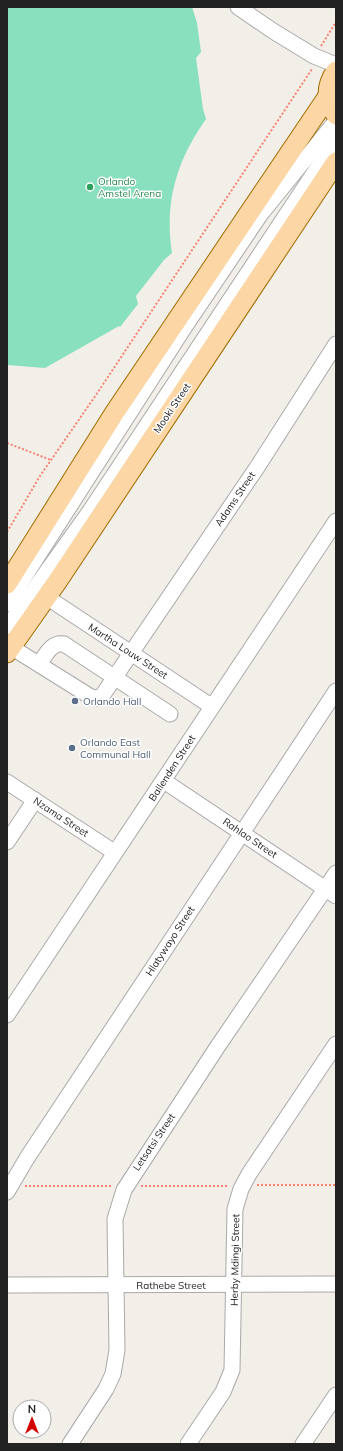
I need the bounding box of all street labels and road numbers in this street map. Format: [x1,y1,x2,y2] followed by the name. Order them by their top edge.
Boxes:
[150,380,194,436] street label: Mooki Street
[212,469,258,529] street label: Adams Street
[86,620,171,682] street label: Martha Louw Street
[146,732,199,804] street label: Ballenden Street
[31,794,92,840] street label: Nzama Street
[220,815,280,861] street label: Rahlao Street
[143,903,198,978] street label: Hlatywayo Street
[130,1110,178,1173] street label: Letsatsi Street
[228,1213,242,1306] street label: Herby Mdingi Street
[136,1279,206,1292] street label: Rathebe Street

